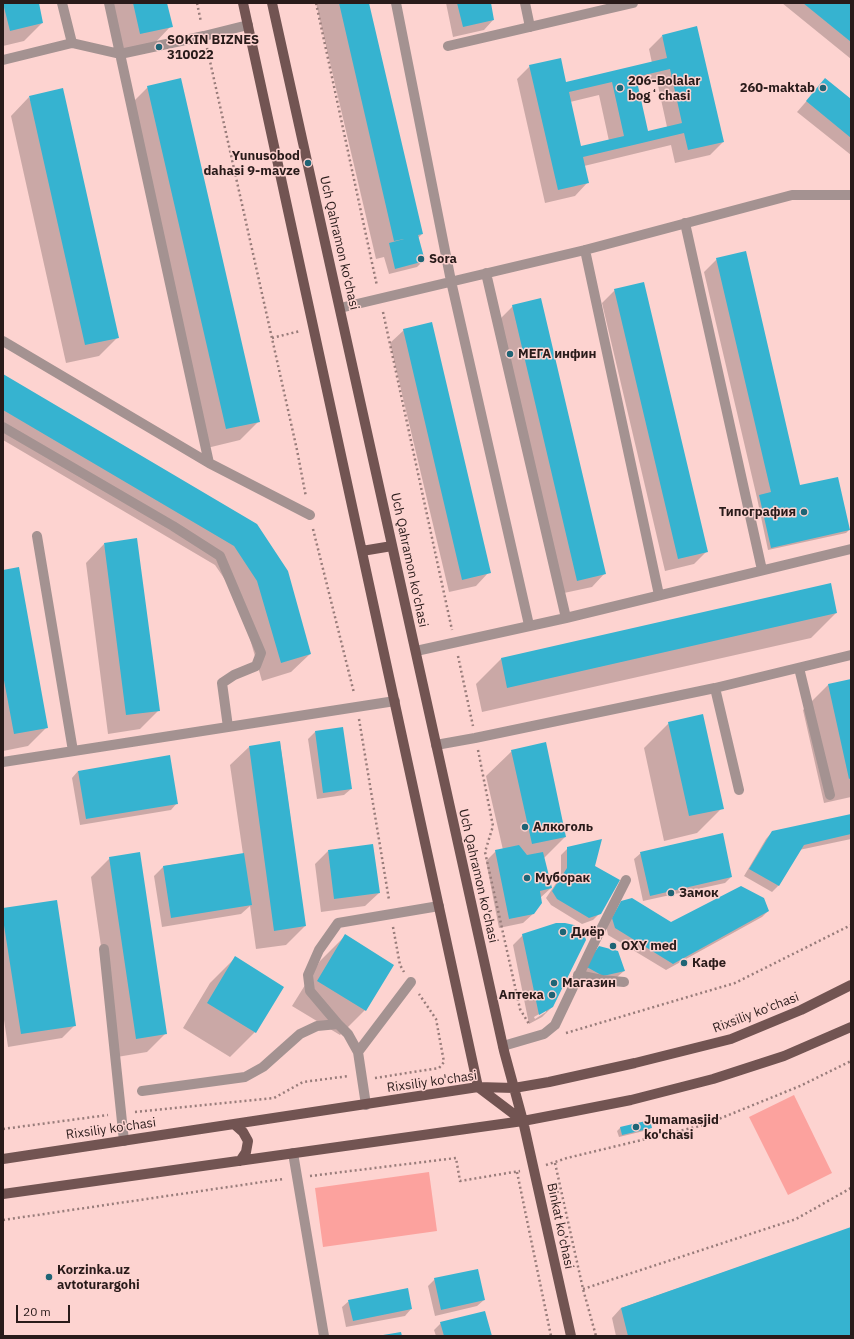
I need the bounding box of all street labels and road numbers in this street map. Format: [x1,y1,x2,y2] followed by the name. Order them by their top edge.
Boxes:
[316,174,362,312] street label: Uch Qahramon ko'chasi
[387,491,431,629] street label: Uch Qahramon ko'chasi
[455,807,501,945] street label: Uch Qahramon ko'chasi
[711,989,801,1037] street label: Rixsiliy ko'chasi
[386,1068,478,1096] street label: Rixsiliy ko'chasi
[65,1115,157,1143] street label: Rixsiliy ko'chasi
[543,1182,577,1270] street label: Binkat ko'chasi

